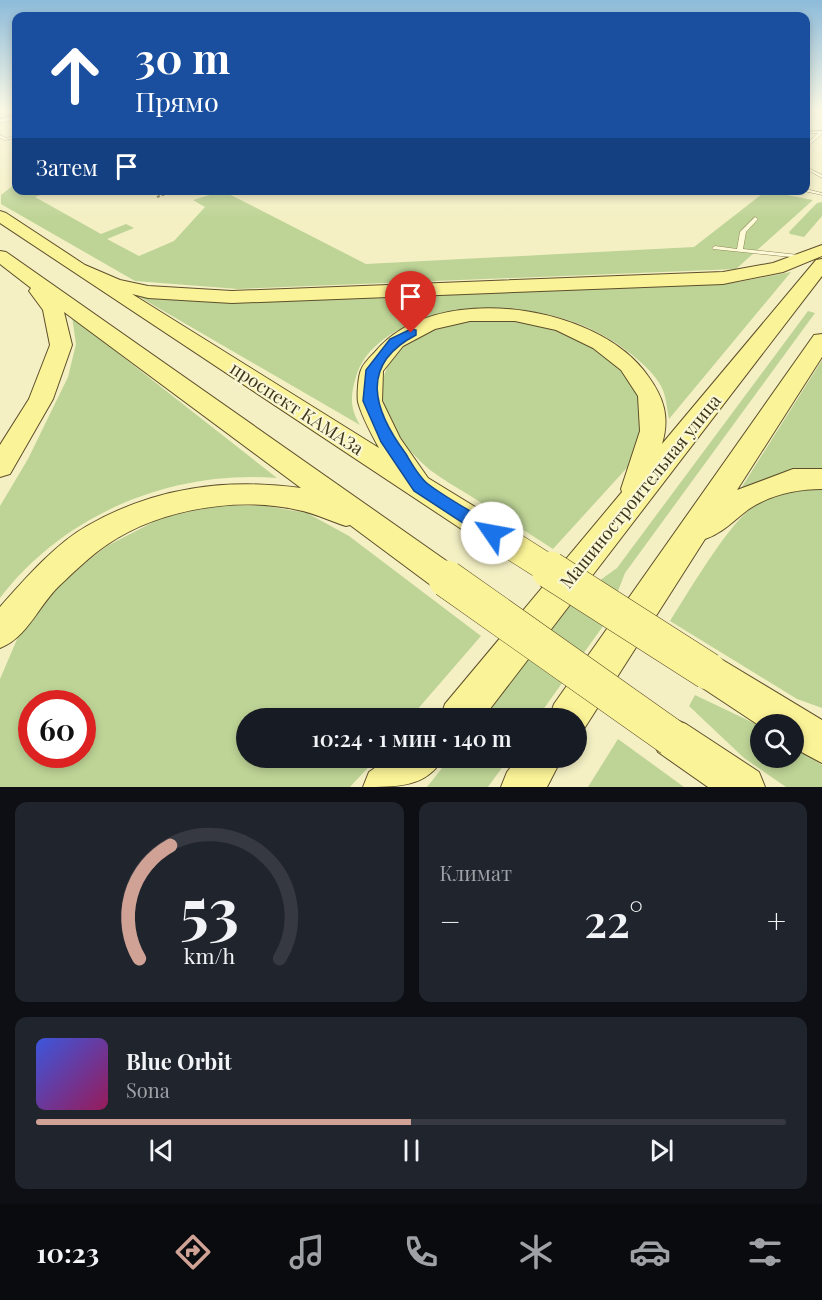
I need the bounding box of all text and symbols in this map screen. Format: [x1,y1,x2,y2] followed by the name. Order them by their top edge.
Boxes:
[135,29,230,85] text: 30 m
[36,36,114,114] icon: ahead
[135,83,219,119] text: Прямо
[110,150,143,183] icon: arrive
[36,152,98,182] text: Затем
[385,271,436,333] pin
[394,280,427,313] icon: arrive
[226,356,368,460] street label: проспект КАМАЗа
[554,389,726,593] street label: Машиностроительная улица
[460,501,524,565] position arrow
[18,690,96,768] speed limit sign: 60
[750,714,804,768] map controls
[750,714,804,768] button: search
[311,723,512,753] text: 10:24 · 1 мин · 140 m
[440,859,512,886] text: Климат
[180,865,239,949] text: 53
[584,889,643,949] text: 22°
[440,898,461,942] text: −
[767,898,786,942] text: +
[184,941,235,969] text: km/h
[126,1046,232,1076] text: Blue Orbit
[126,1076,170,1103] text: Sona
[145,1134,178,1167] icon: previous
[395,1134,428,1167] icon: pause
[645,1134,678,1167] icon: next
[172,1231,214,1273] icon: directions
[286,1231,328,1273] icon: music
[400,1231,442,1273] icon: phone
[515,1231,557,1273] icon: climate
[629,1231,671,1273] icon: car
[744,1231,786,1273] icon: filters
[36,1234,99,1270] text: 10:23

